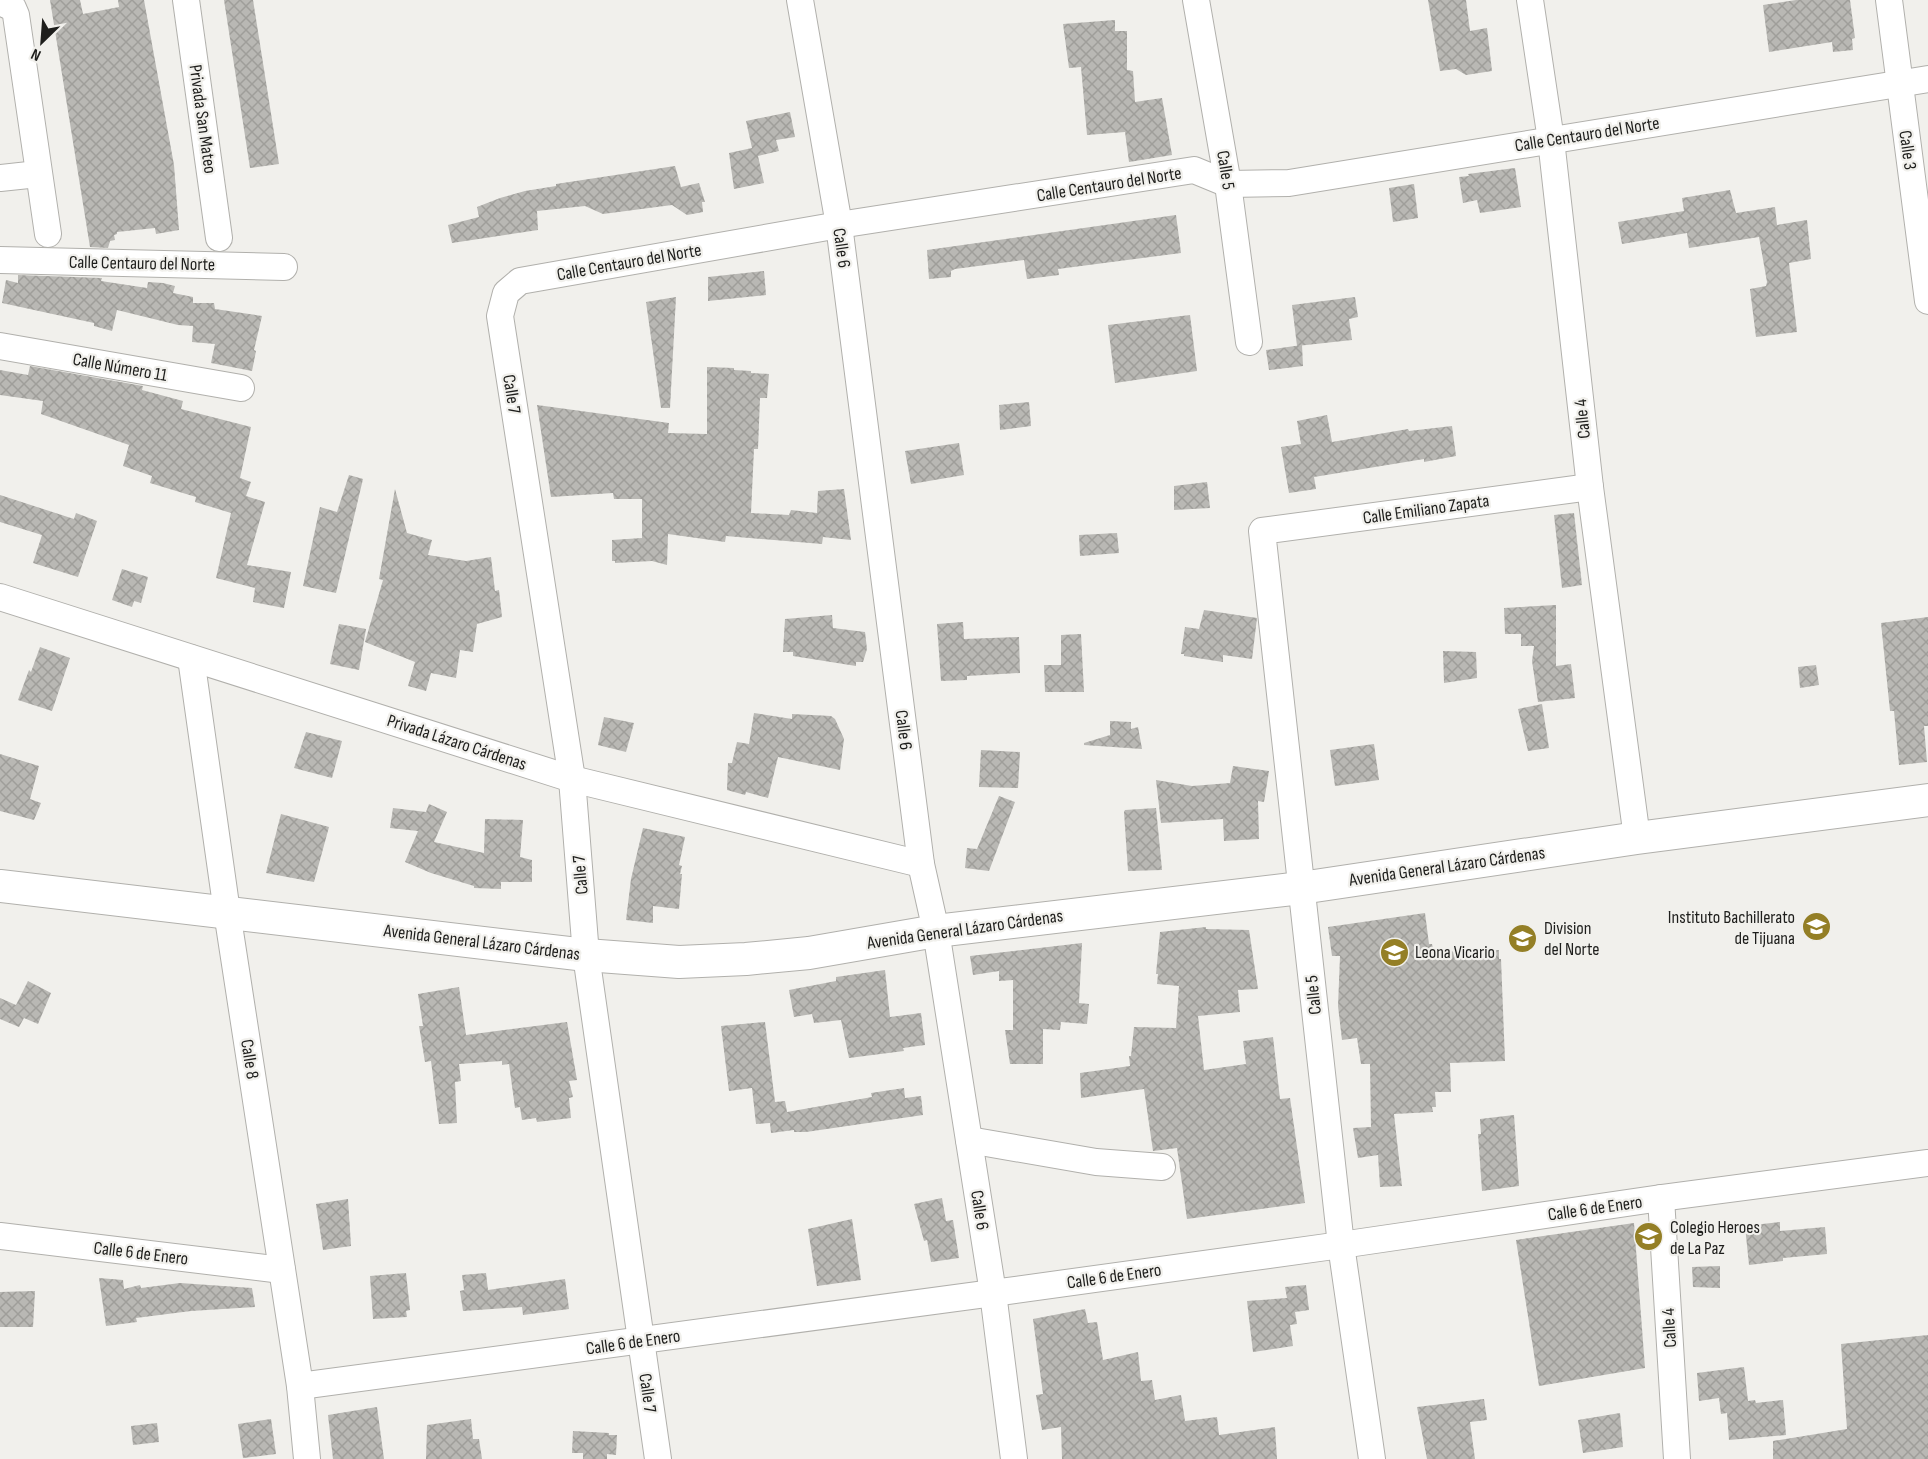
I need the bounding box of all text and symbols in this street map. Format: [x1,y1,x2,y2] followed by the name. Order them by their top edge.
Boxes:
[12,12,72,72] north arrow
[28,44,44,65] text: N
[184,63,221,175] street label: Privada San Mateo
[1513,113,1661,156] street label: Calle Centauro del Norte
[1894,129,1921,171] street label: Calle 3
[1212,149,1239,191] street label: Calle 5
[1035,163,1183,206] street label: Calle Centauro del Norte
[828,227,855,269] street label: Calle 6
[555,239,703,286] street label: Calle Centauro del Norte
[69,252,215,275] street label: Calle Centauro del Norte
[71,349,169,386] street label: Calle Número 11
[498,373,525,416] street label: Calle 7
[1570,398,1595,440] street label: Calle 4
[1362,490,1491,529] street label: Calle Emiliano Zapata
[891,709,916,751] street label: Calle 6
[385,710,529,775] street label: Privada Lázaro Cárdenas
[1347,842,1546,891] street label: Avenida General Lázaro Cárdenas
[568,854,593,895] street label: Calle 7
[865,905,1064,954] street label: Avenida General Lázaro Cárdenas
[1668,907,1795,949] place label: Instituto Bachillerato de Tijuana
[1800,911,1832,943] school or university icon: Instituto Bachillerato de Tijuana
[1544,918,1600,960] place label: Division del Norte
[382,920,581,965] street label: Avenida General Lázaro Cárdenas
[1507,922,1539,954] school or university icon: Division del Norte
[1378,936,1410,968] school or university icon: Leona Vicario
[1415,942,1495,963] place label: Leona Vicario
[1301,974,1326,1016] street label: Calle 5
[236,1038,263,1081] street label: Calle 8
[966,1189,993,1232] street label: Calle 6
[1546,1191,1644,1226] street label: Calle 6 de Enero
[1670,1217,1760,1259] place label: Colegio Heroes de La Paz
[1633,1221,1665,1253] school or university icon: Colegio Heroes de La Paz
[92,1237,189,1270] street label: Calle 6 de Enero
[1065,1259,1163,1294] street label: Calle 6 de Enero
[1658,1307,1681,1348] street label: Calle 4
[584,1325,682,1360] street label: Calle 6 de Enero
[634,1372,661,1415] street label: Calle 7

